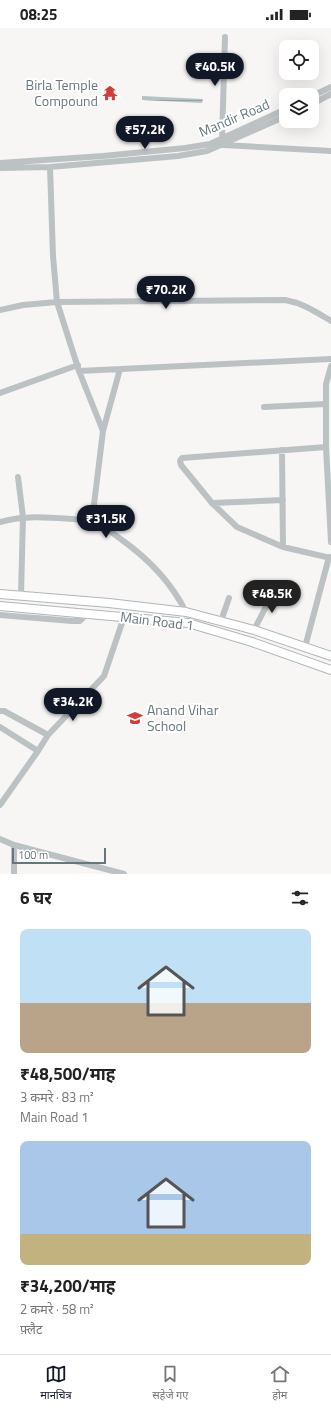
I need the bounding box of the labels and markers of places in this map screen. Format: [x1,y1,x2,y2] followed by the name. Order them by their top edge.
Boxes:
[182,53,248,87] pin: ₹40.5K
[26,74,98,111] place label: Birla Temple Compound
[101,84,119,102] temple icon: Birla Temple Compound
[112,116,178,150] pin: ₹57.2K
[133,276,199,310] pin: ₹70.2K
[73,505,139,539] pin: ₹31.5K
[239,580,305,614] pin: ₹48.5K
[40,688,106,722] pin: ₹34.2K
[147,699,219,736] place label: Anand Vihar School
[126,709,144,727] school or university icon: Anand Vihar School

